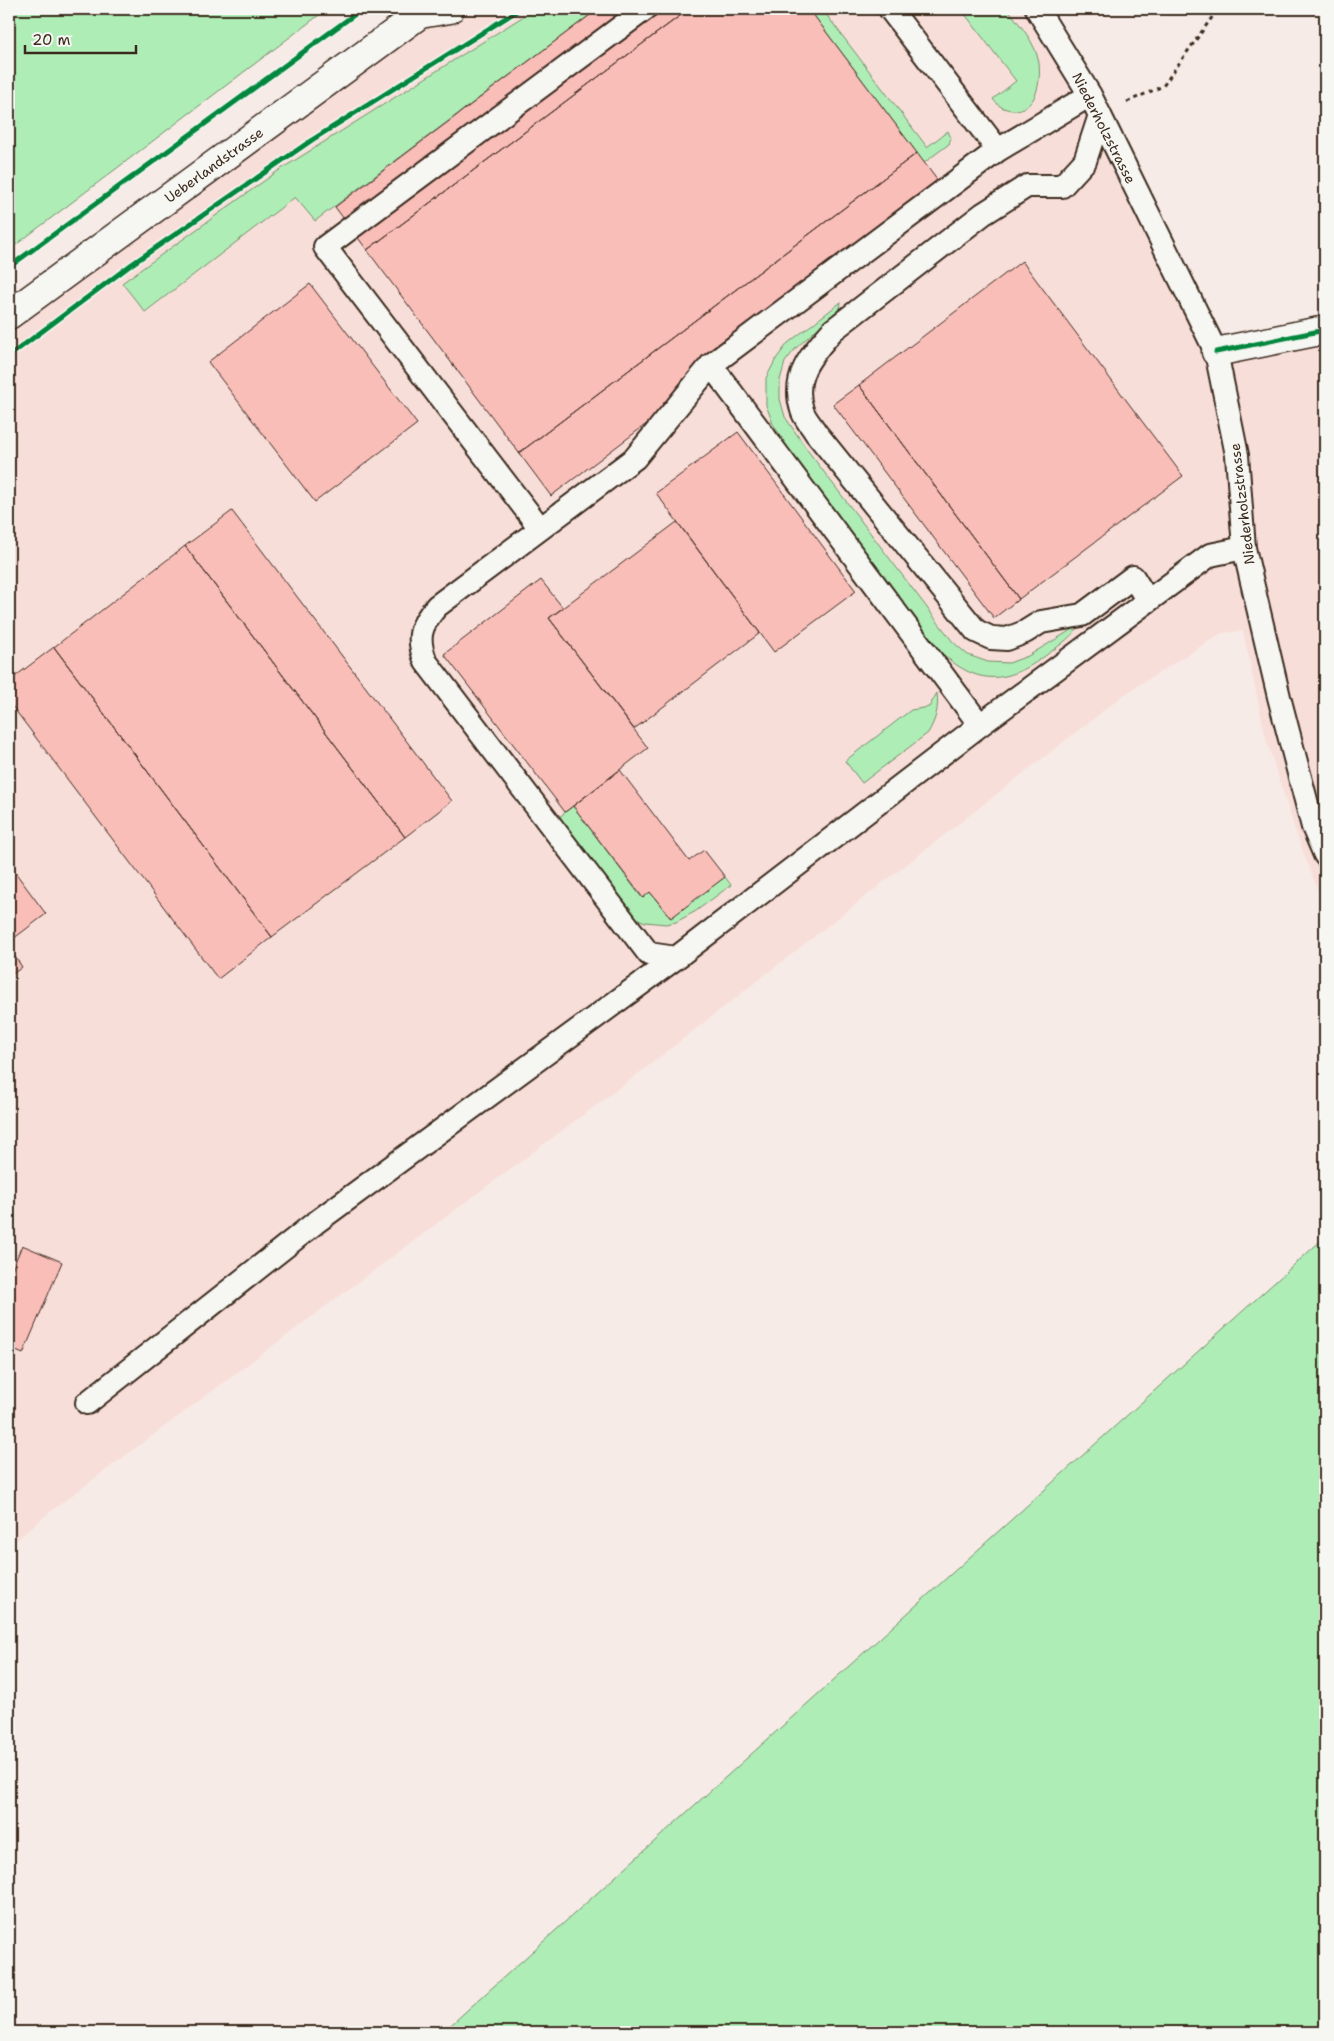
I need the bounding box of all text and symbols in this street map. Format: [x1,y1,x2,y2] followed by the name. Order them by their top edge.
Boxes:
[25,22,136,54] scale bar
[32,30,71,50] text: 20 m
[1068,69,1140,187] street label: Niederholzstrasse
[161,123,267,207] street label: Ueberlandstrasse
[1226,442,1258,566] street label: Niederholzstrasse

